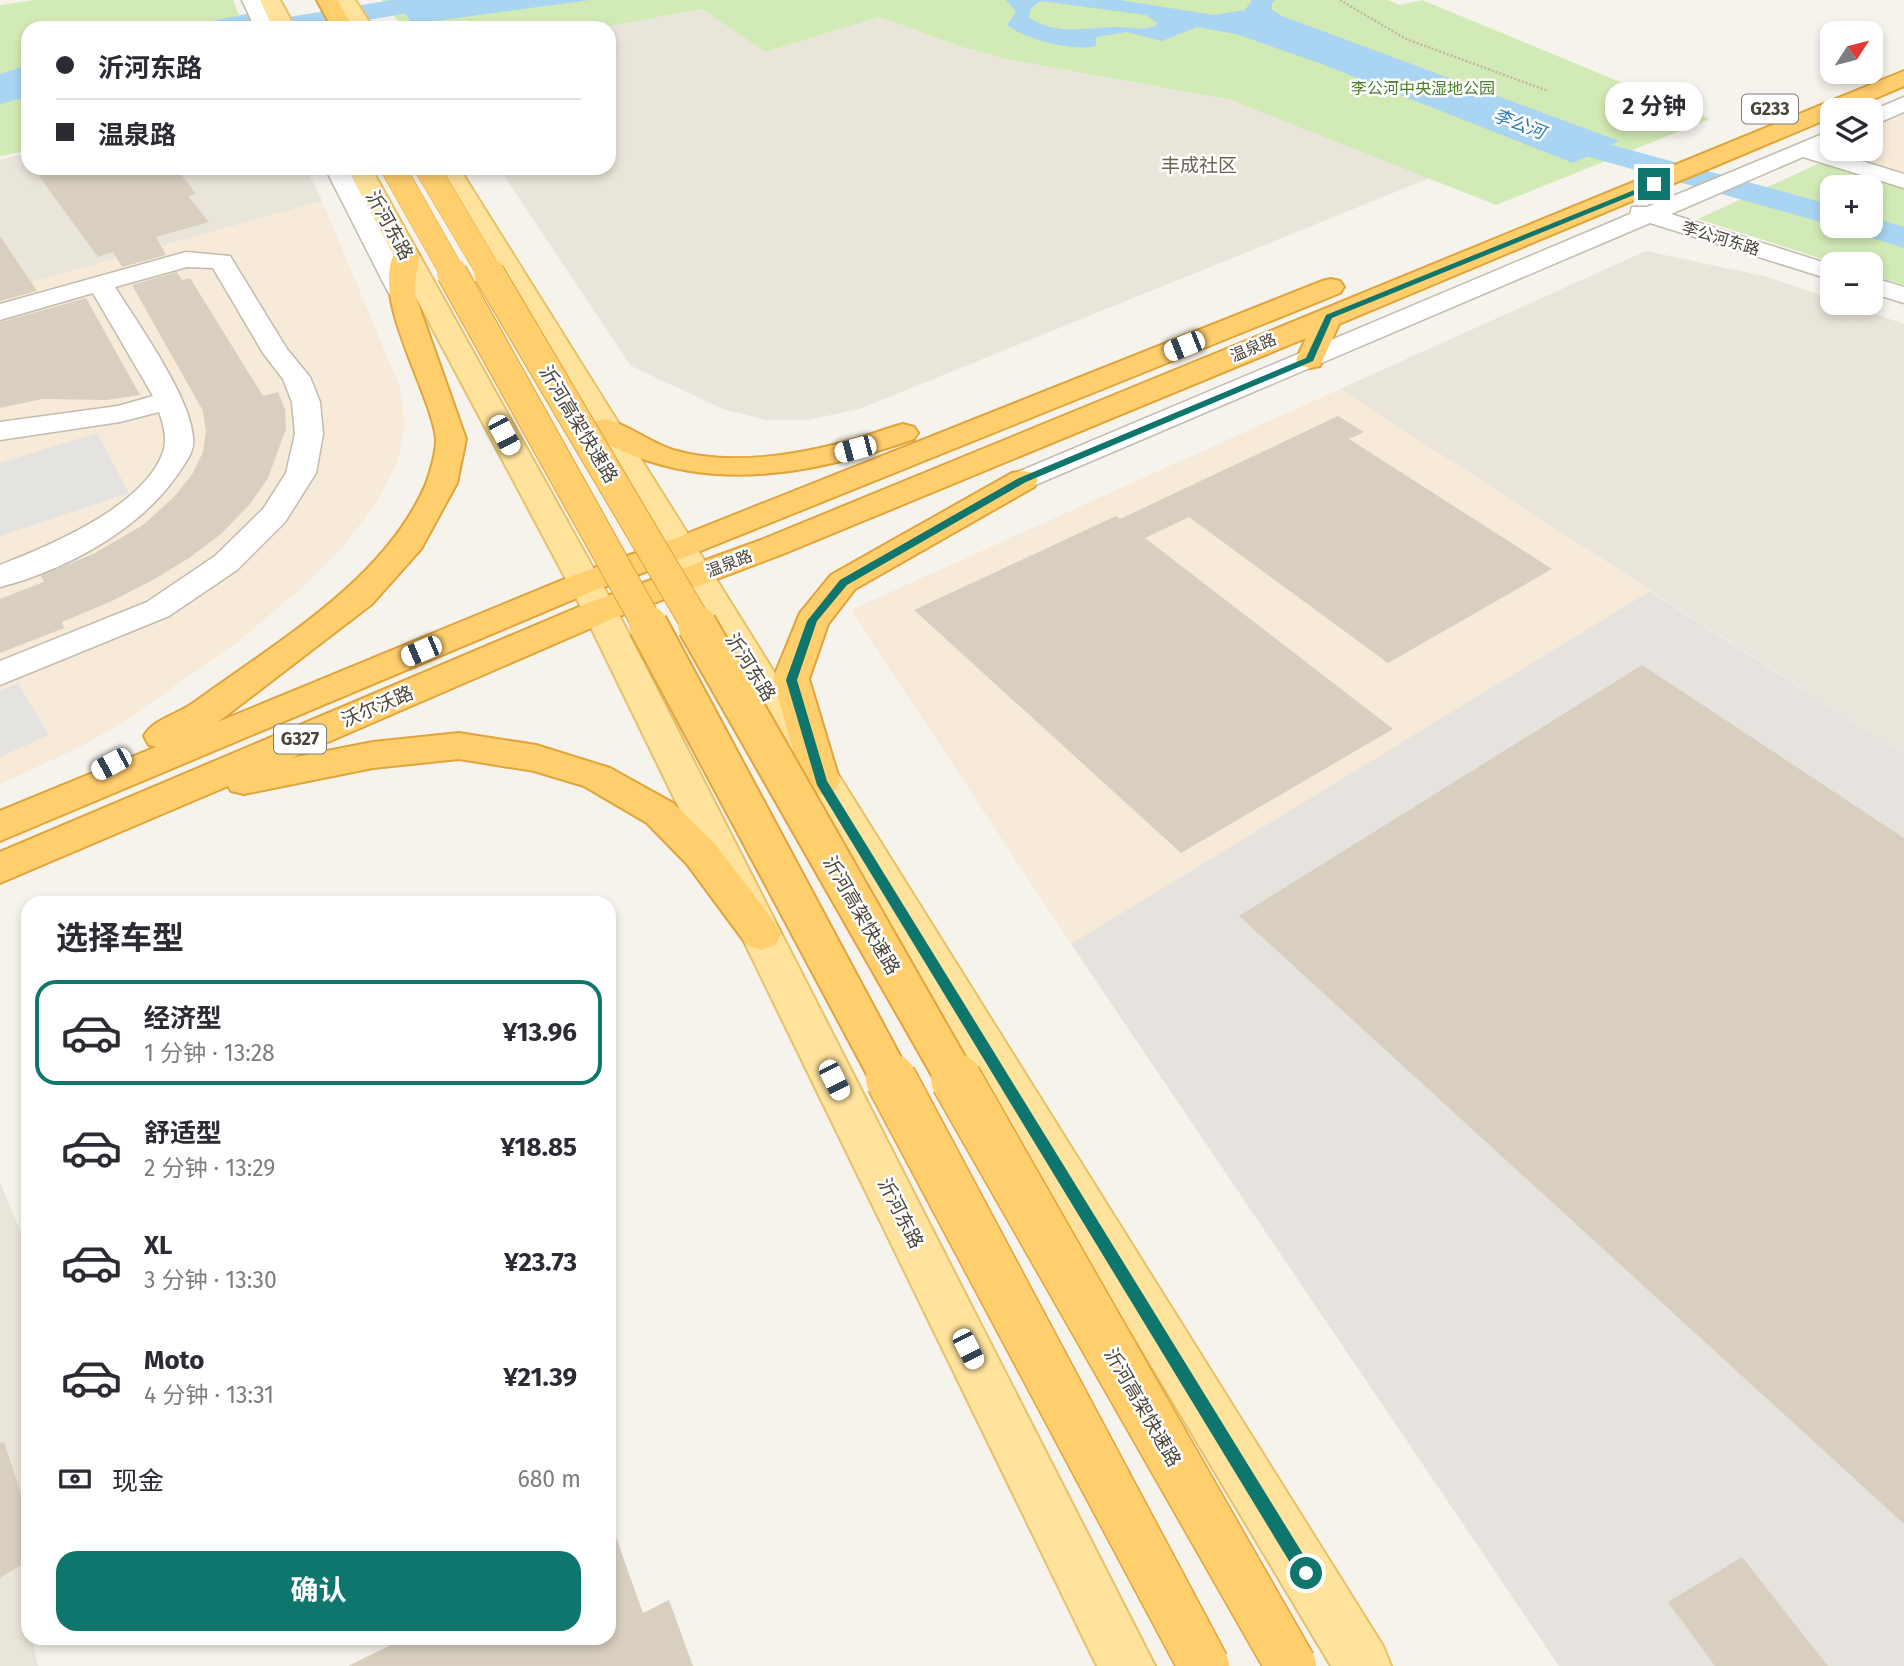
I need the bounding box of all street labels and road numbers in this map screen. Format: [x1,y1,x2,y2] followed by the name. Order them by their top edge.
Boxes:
[1742,94,1798,124] road number: G233
[361,186,418,264] street label: 沂河东路
[1680,218,1762,259] street label: 李公河东路
[1227,329,1279,366] street label: 温泉路
[534,361,623,487] street label: 沂河高架快速路
[703,546,755,581] street label: 温泉路
[721,629,780,706] street label: 沂河东路
[338,681,417,732] street label: 沃尔沃路
[274,724,326,754] road number: G327
[818,852,905,979] street label: 沂河高架快速路
[873,1174,928,1252] street label: 沂河东路
[1099,1344,1186,1471] street label: 沂河高架快速路

